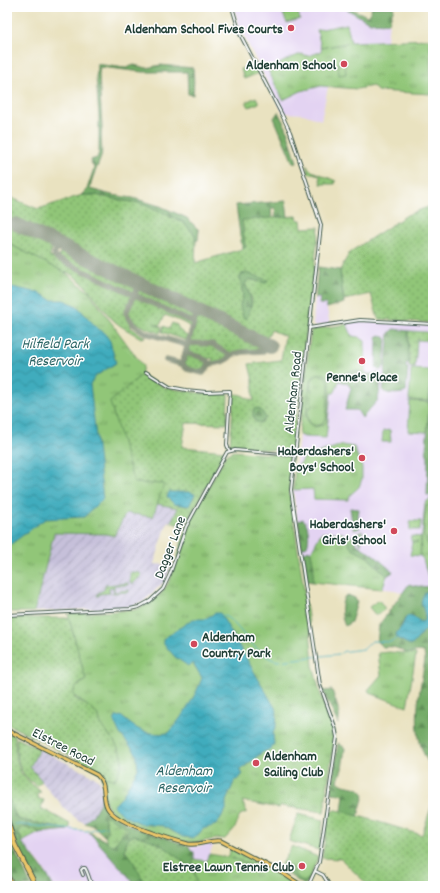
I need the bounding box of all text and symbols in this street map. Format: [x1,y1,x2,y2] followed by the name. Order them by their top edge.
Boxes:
[124,20,283,40] place label: Aldenham School Fives Courts
[286,23,296,33] marker: Aldenham School Fives Courts
[246,56,337,76] place label: Aldenham School
[339,59,349,69] marker: Aldenham School
[21,334,90,373] water label: Hilfield Park Reservoir
[280,350,308,434] street label: Aldenham Road
[357,356,367,366] marker: Penne's Place
[326,368,398,388] place label: Penne's Place
[277,442,355,478] place label: Haberdashers' Boys' School
[357,453,367,463] marker: Haberdashers' Boys' School
[150,514,192,582] street label: Dagger Lane
[309,515,387,551] place label: Haberdashers' Girls' School
[389,526,399,536] marker: Haberdashers' Girls' School
[202,628,271,664] place label: Aldenham Country Park
[189,639,199,649] marker: Aldenham Country Park
[28,724,98,772] street label: Elstree Road
[264,747,323,783] place label: Aldenham Sailing Club
[251,758,261,768] marker: Aldenham Sailing Club
[156,761,213,800] water label: Aldenham Reservoir
[163,858,294,878] place label: Elstree Lawn Tennis Club
[297,861,307,871] marker: Elstree Lawn Tennis Club

